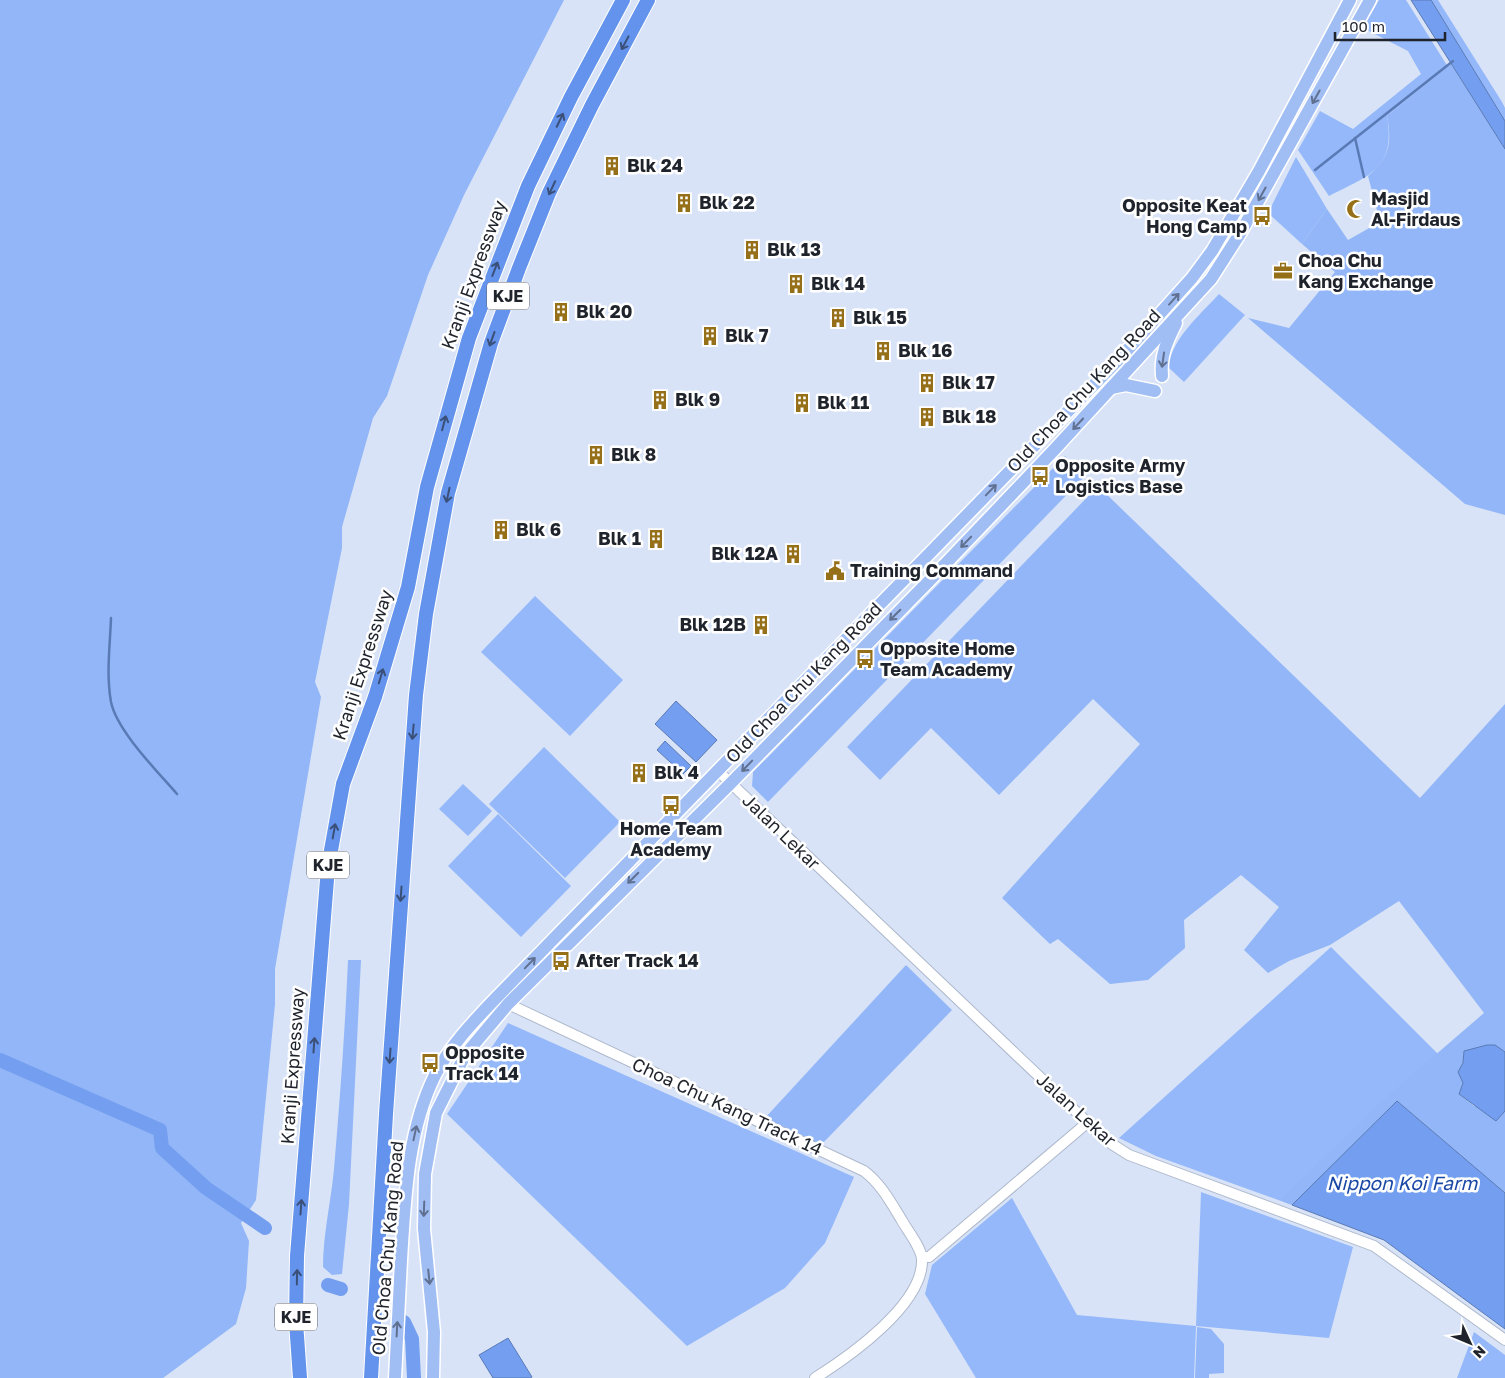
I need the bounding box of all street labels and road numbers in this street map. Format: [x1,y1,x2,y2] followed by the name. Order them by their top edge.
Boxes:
[436,197,510,352] street label: Kranji Expressway
[487,282,529,310] road number: KJE
[1002,304,1165,476] street label: Old Choa Chu Kang Road
[327,587,397,743] street label: Kranji Expressway
[721,597,886,767] street label: Old Choa Chu Kang Road
[738,789,825,874] street label: Jalan Lekar
[307,852,349,878] road number: KJE
[276,987,308,1145] street label: Kranji Expressway
[629,1052,826,1160] street label: Choa Chu Kang Track 14
[1032,1068,1121,1151] street label: Jalan Lekar
[367,1140,407,1356] street label: Old Choa Chu Kang Road
[275,1304,317,1330] road number: KJE

